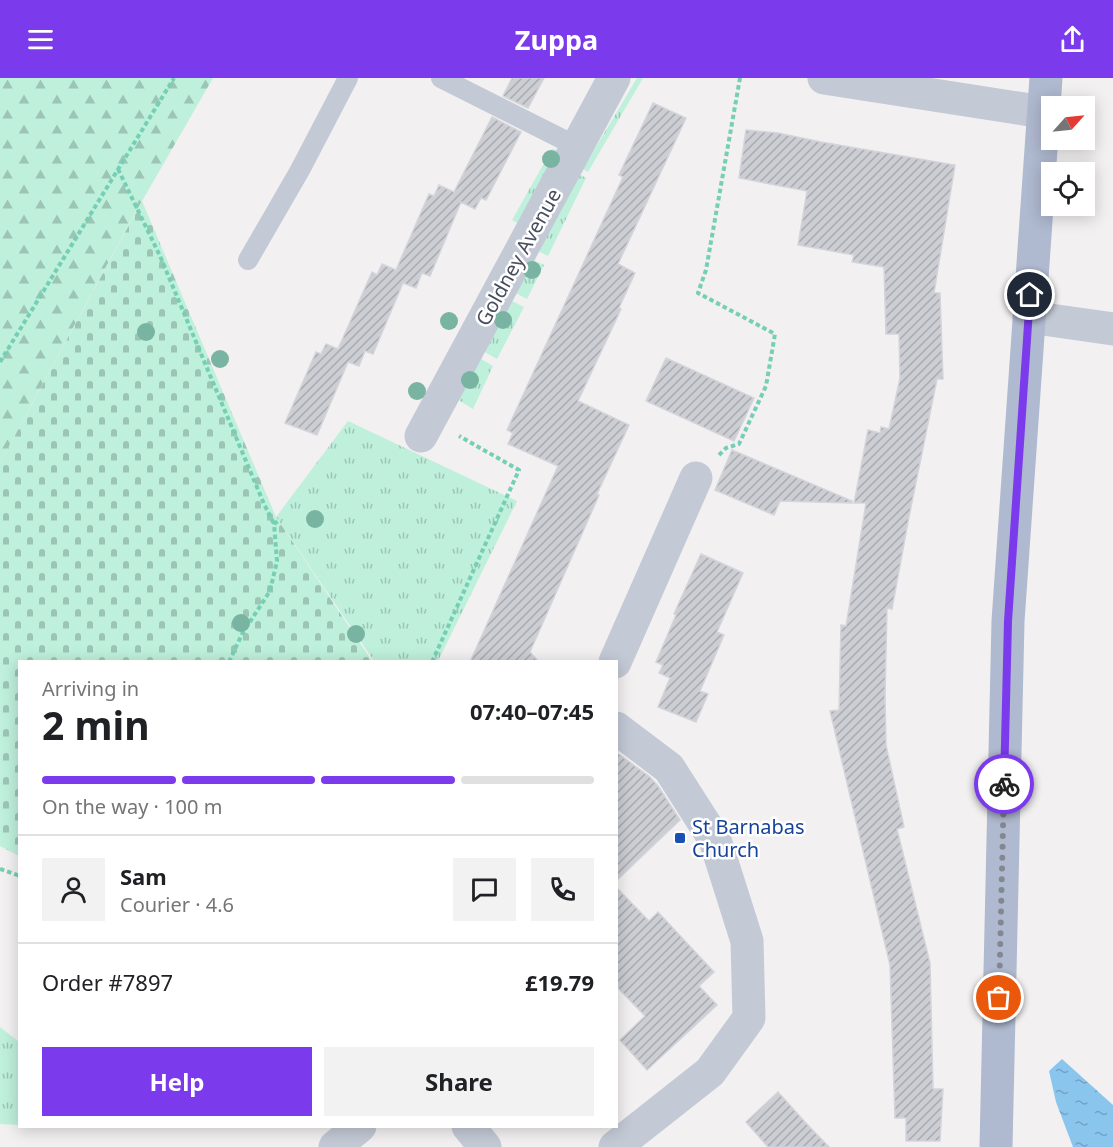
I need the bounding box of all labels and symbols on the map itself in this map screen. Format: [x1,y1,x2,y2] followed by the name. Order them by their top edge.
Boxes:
[1041,96,1095,150] north arrow
[469,184,567,330] street label: Goldney Avenue
[1004,269,1055,320] pin
[974,754,1034,814] courier
[692,813,805,863] place label: St Barnabas Church
[673,831,687,845] marker: St Barnabas Church
[973,972,1024,1023] pin

